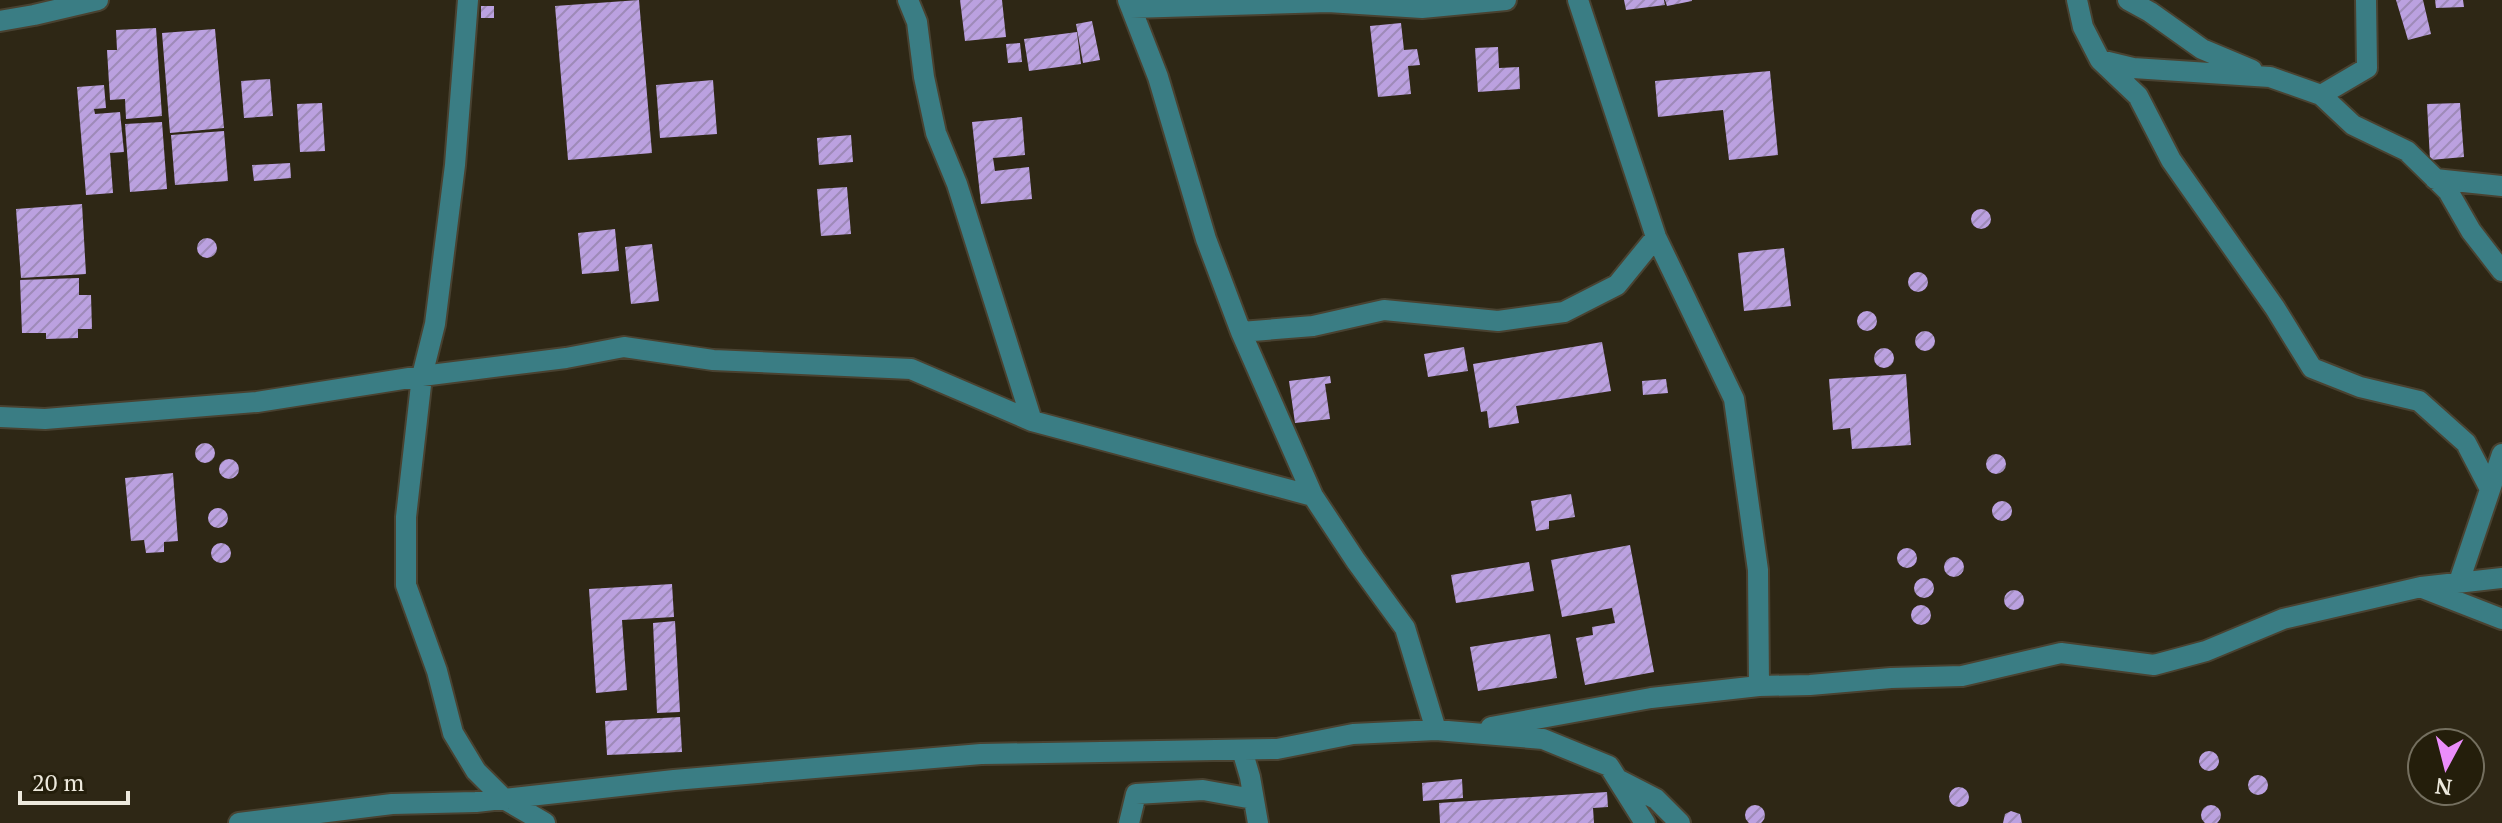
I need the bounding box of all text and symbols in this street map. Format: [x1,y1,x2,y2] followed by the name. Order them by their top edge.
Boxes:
[2406,727,2486,807] north arrow
[20,755,128,805] scale bar
[32,766,84,798] text: 20 m
[2433,772,2454,803] text: N

